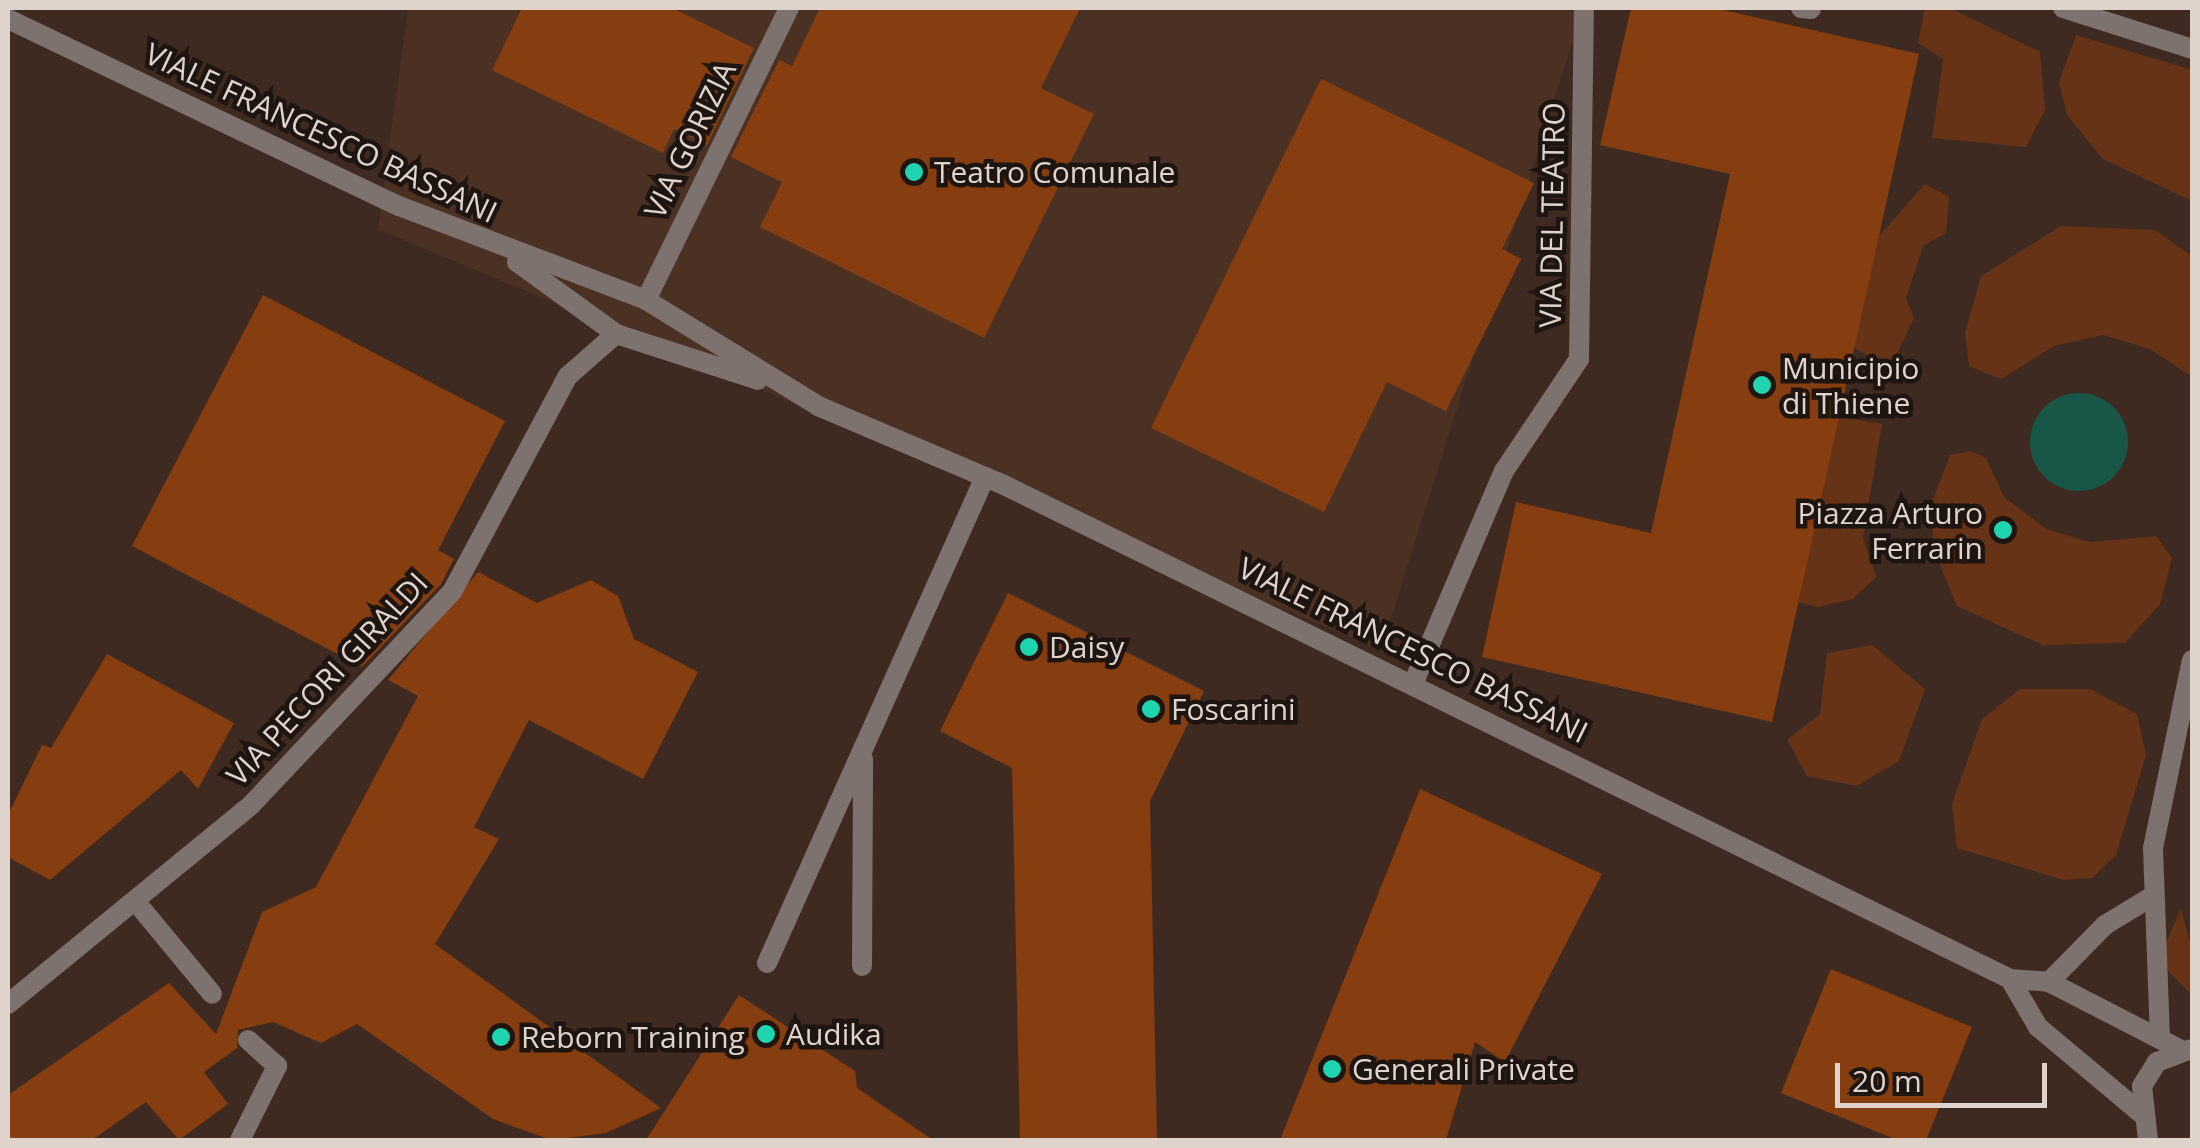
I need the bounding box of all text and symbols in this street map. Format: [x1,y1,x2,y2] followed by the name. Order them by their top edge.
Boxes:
[139,36,503,230] street label: VIALE FRANCESCO BASSANI
[637,56,743,224] street label: VIA GORIZIA
[1532,102,1572,328] street label: VIA DEL TEATRO
[934,154,1175,190] place label: Teatro Comunale
[903,161,925,183] marker: Teatro Comunale
[1782,350,1919,420] place label: Municipio di Thiene
[1751,374,1773,396] marker: Municipio di Thiene
[1797,495,1983,566] place label: Piazza Arturo Ferrarin
[1992,519,2014,541] marker: Piazza Arturo Ferrarin
[1232,550,1594,750] street label: VIALE FRANCESCO BASSANI
[219,565,435,793] street label: VIA PECORI GIRALDI
[1049,629,1124,665] place label: Daisy
[1018,636,1040,658] marker: Daisy
[1171,691,1296,727] place label: Foscarini
[1140,698,1162,720] marker: Foscarini
[786,1016,882,1052] place label: Audika
[521,1019,745,1055] place label: Reborn Training
[755,1023,777,1045] marker: Audika
[490,1026,512,1048] marker: Reborn Training
[1840,1043,2052,1105] scale bar
[1352,1051,1575,1087] place label: Generali Private
[1321,1058,1343,1080] marker: Generali Private
[1852,1060,1922,1101] text: 20 m

